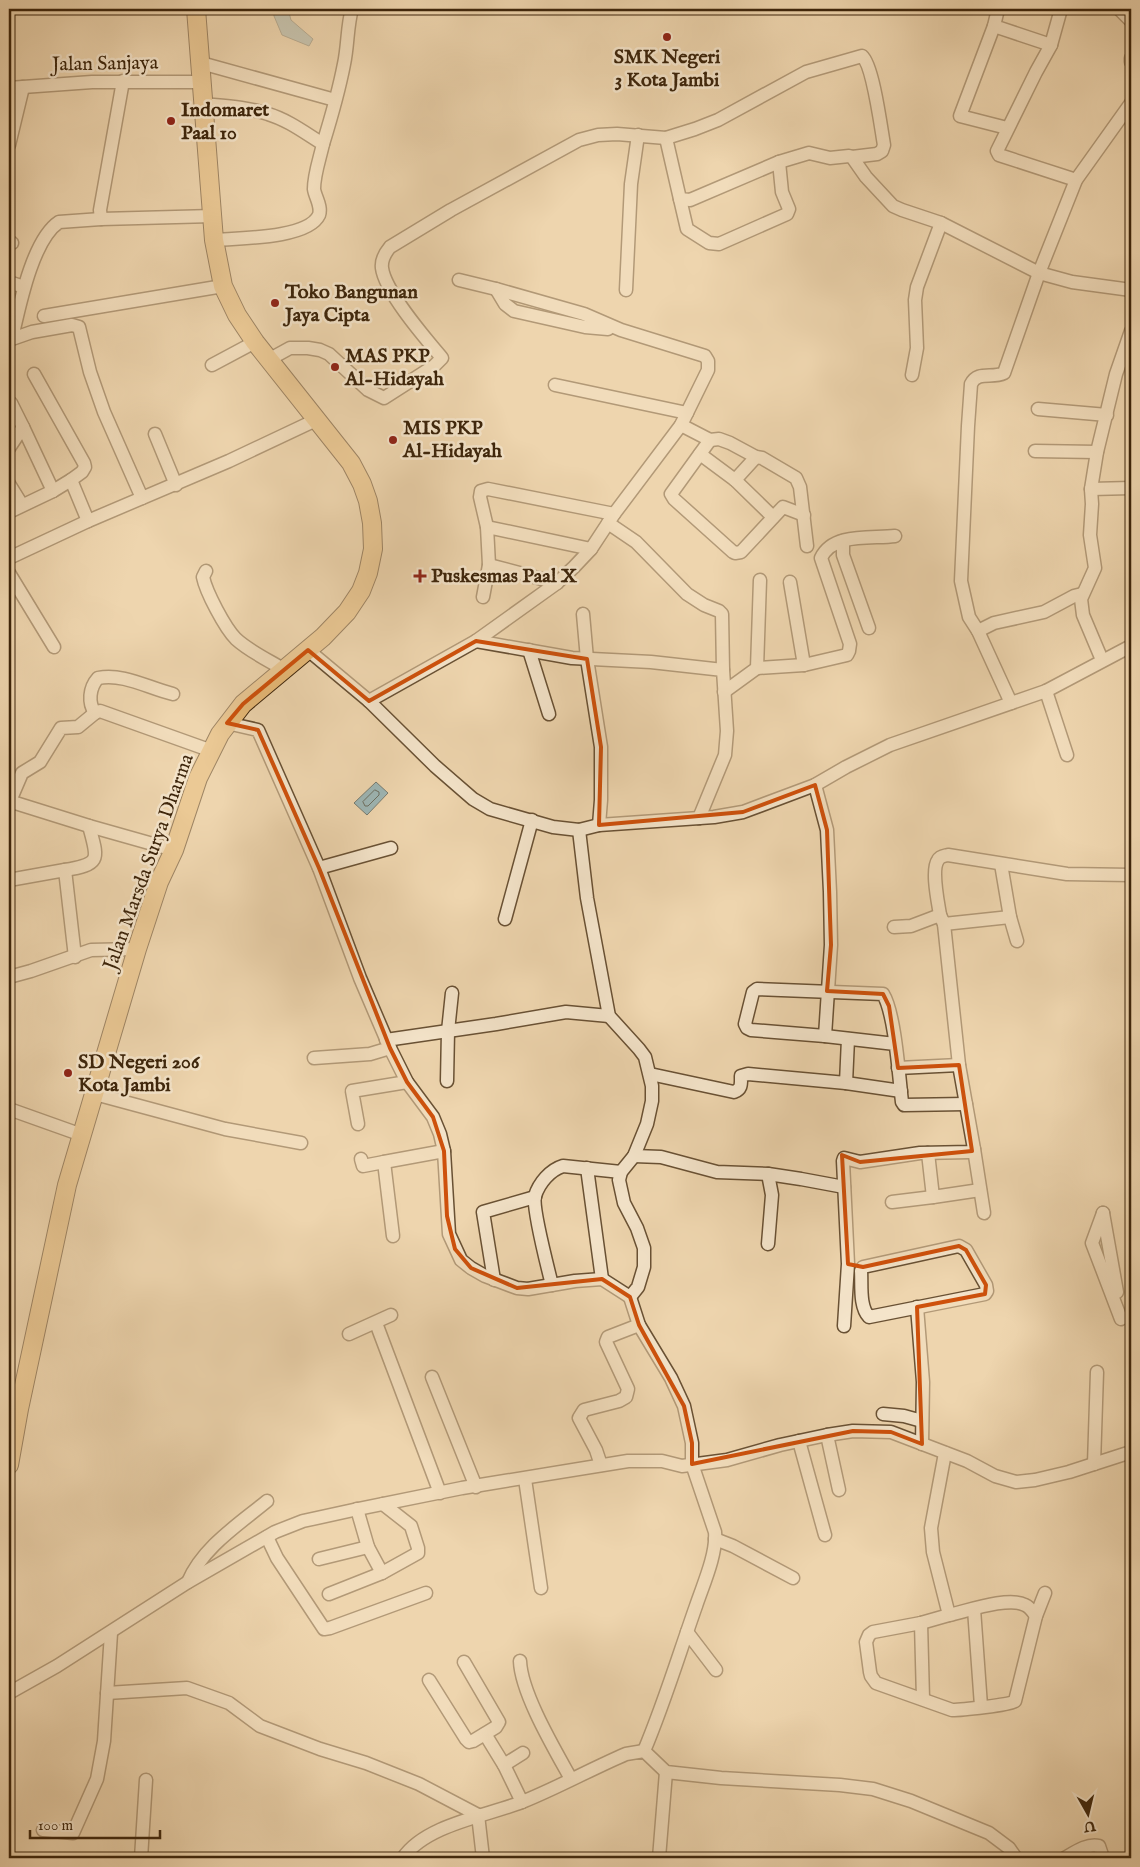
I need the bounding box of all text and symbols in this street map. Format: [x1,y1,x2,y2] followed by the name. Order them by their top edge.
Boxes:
[661,31,673,43] marker: SMK Negeri 3 Kota Jambi
[614,45,721,93] place label: SMK Negeri 3 Kota Jambi
[50,51,159,77] street label: Jalan Sanjaya
[181,98,269,146] place label: Indomaret Paal 10
[165,115,177,127] marker: Indomaret Paal 10
[282,280,418,328] place label: Toko Bangunan Jaya Cipta
[269,297,281,309] marker: Toko Bangunan Jaya Cipta
[344,344,444,392] place label: MAS PKP Al-Hidayah
[329,361,341,373] marker: MAS PKP Al-Hidayah
[402,416,502,464] place label: MIS PKP Al-Hidayah
[387,434,399,446] marker: MIS PKP Al-Hidayah
[431,564,578,589] place label: Puskesmas Paal X
[413,569,427,583] marker: Puskesmas Paal X
[98,750,200,975] street label: Jalan Marsda Surya Dharma
[78,1050,201,1098] place label: SD Negeri 206 Kota Jambi
[62,1067,74,1079] marker: SD Negeri 206 Kota Jambi
[1062,1790,1112,1840] north arrow
[30,1807,160,1839] scale bar
[38,1816,74,1835] text: 100 m
[1081,1816,1098,1836] text: U

